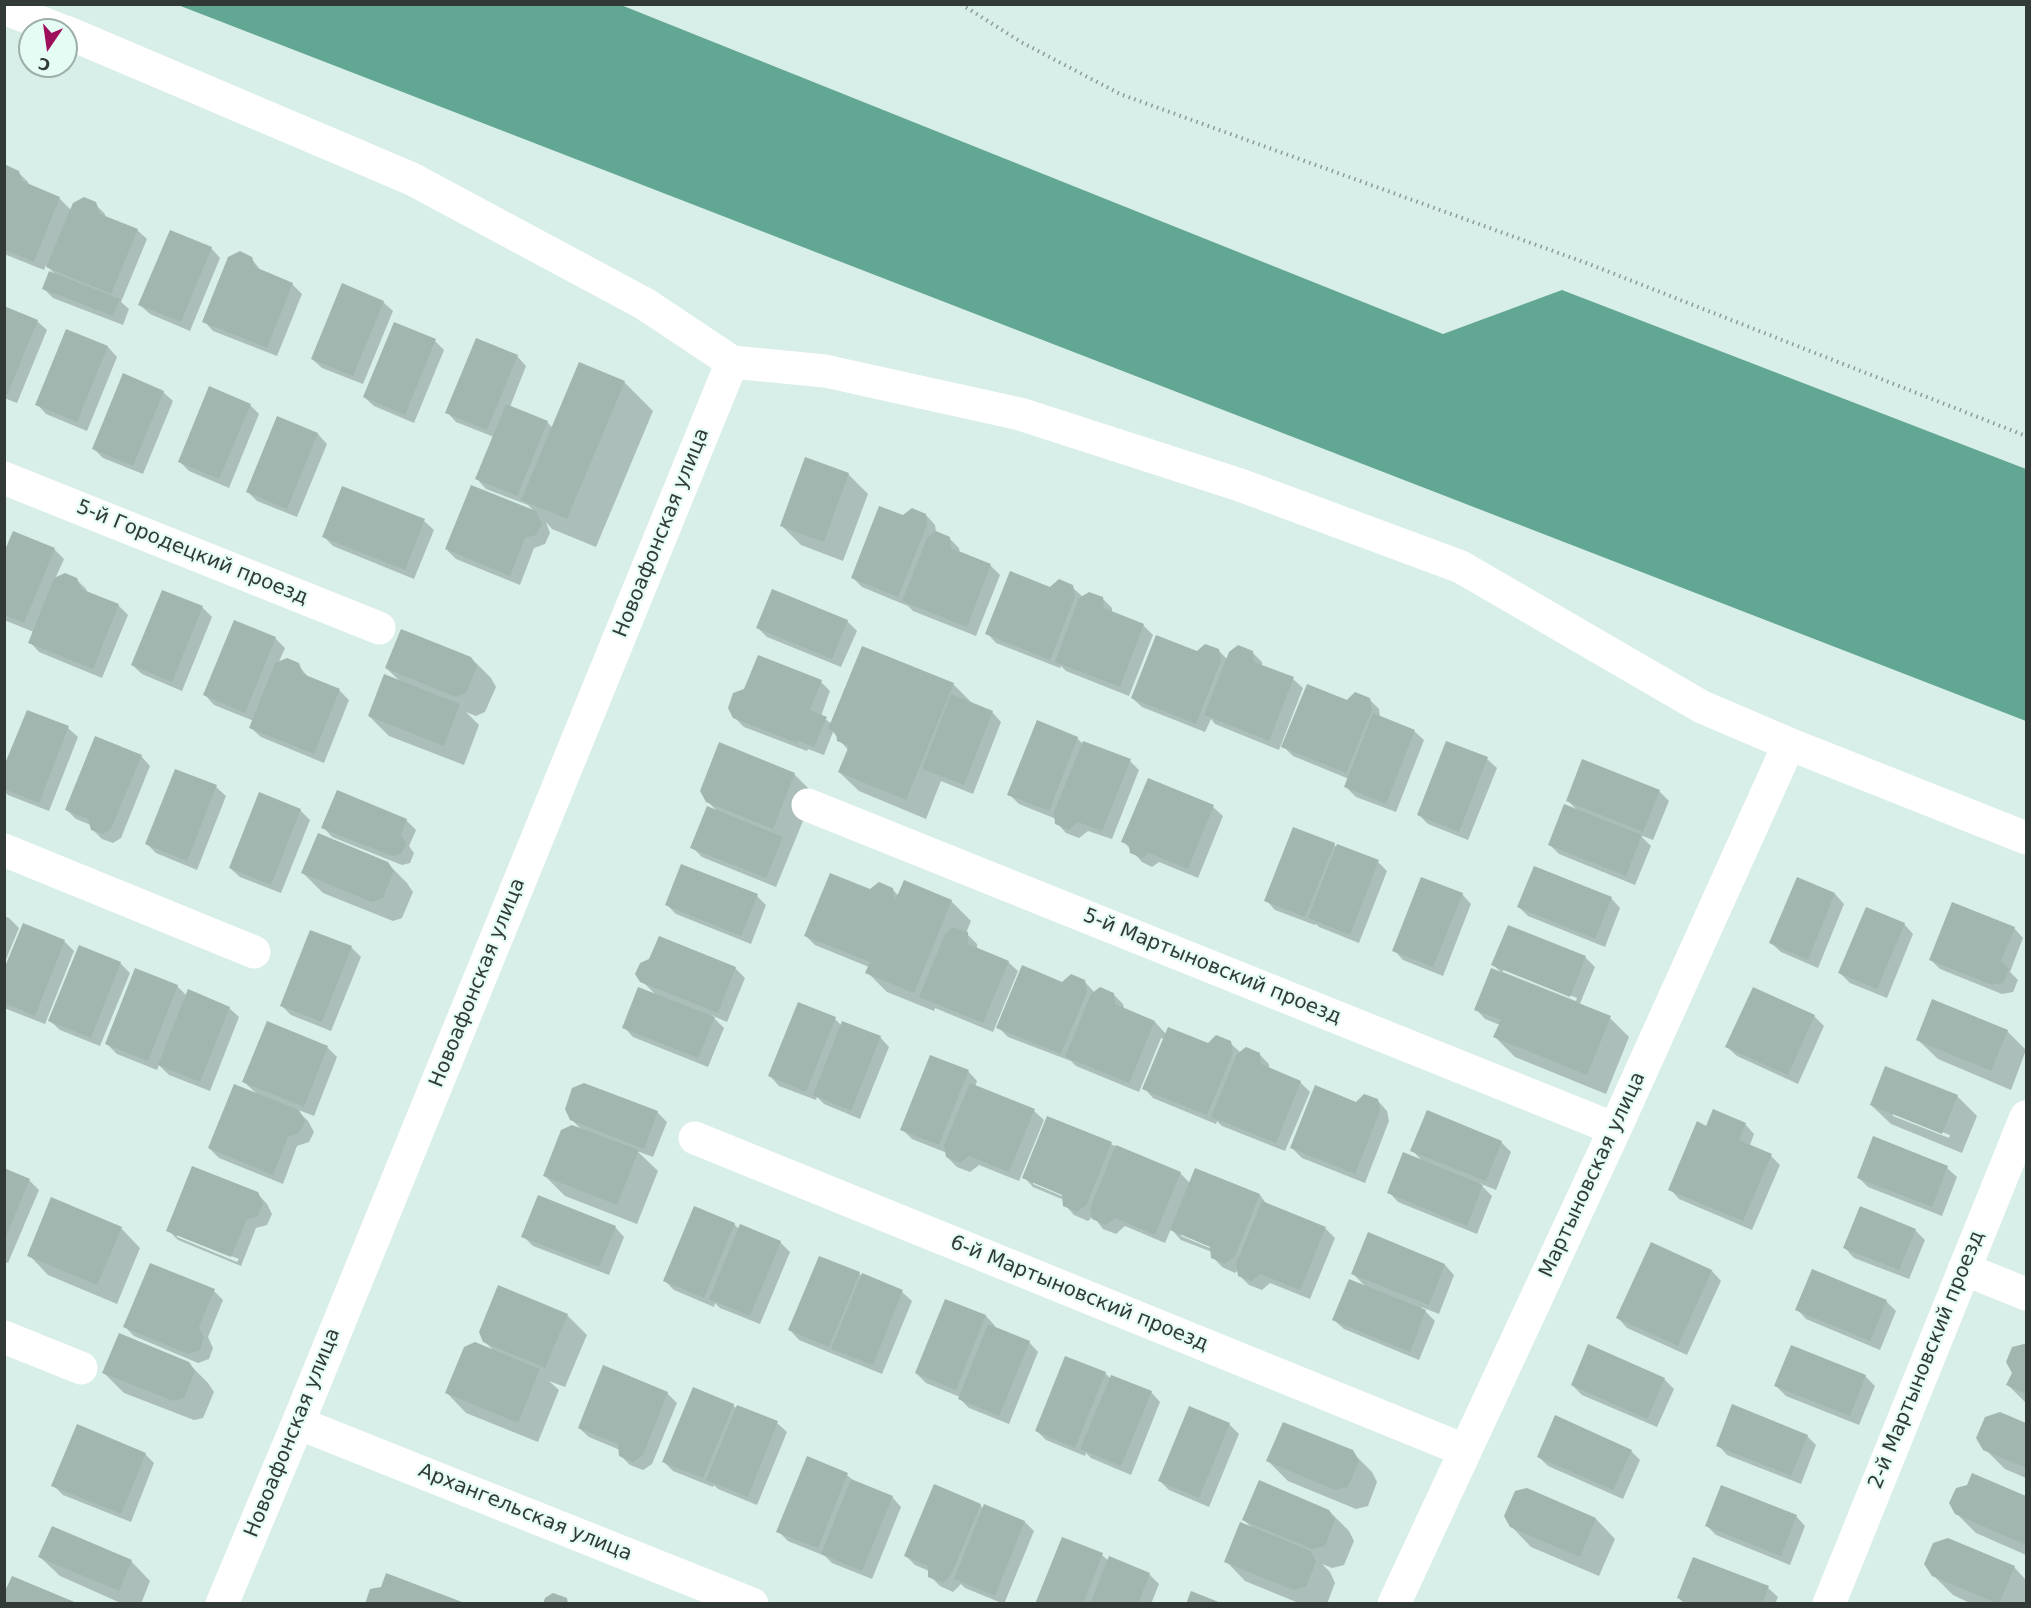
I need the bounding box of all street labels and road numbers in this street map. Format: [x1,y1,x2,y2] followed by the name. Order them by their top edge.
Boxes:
[609,425,715,641] street label: Новоафонская улица
[73,495,311,611] street label: 5-й Городецкий проезд
[425,875,531,1091] street label: Новоафонская улица
[1079,904,1345,1030] street label: 5-й Мартыновский проезд
[1535,1068,1651,1282] street label: Мартыновская улица
[1864,1227,1990,1493] street label: 2-й Мартыновский проезд
[946,1231,1212,1357] street label: 6-й Мартыновский проезд
[240,1325,346,1541] street label: Новоафонская улица
[415,1459,635,1567] street label: Архангельская улица

